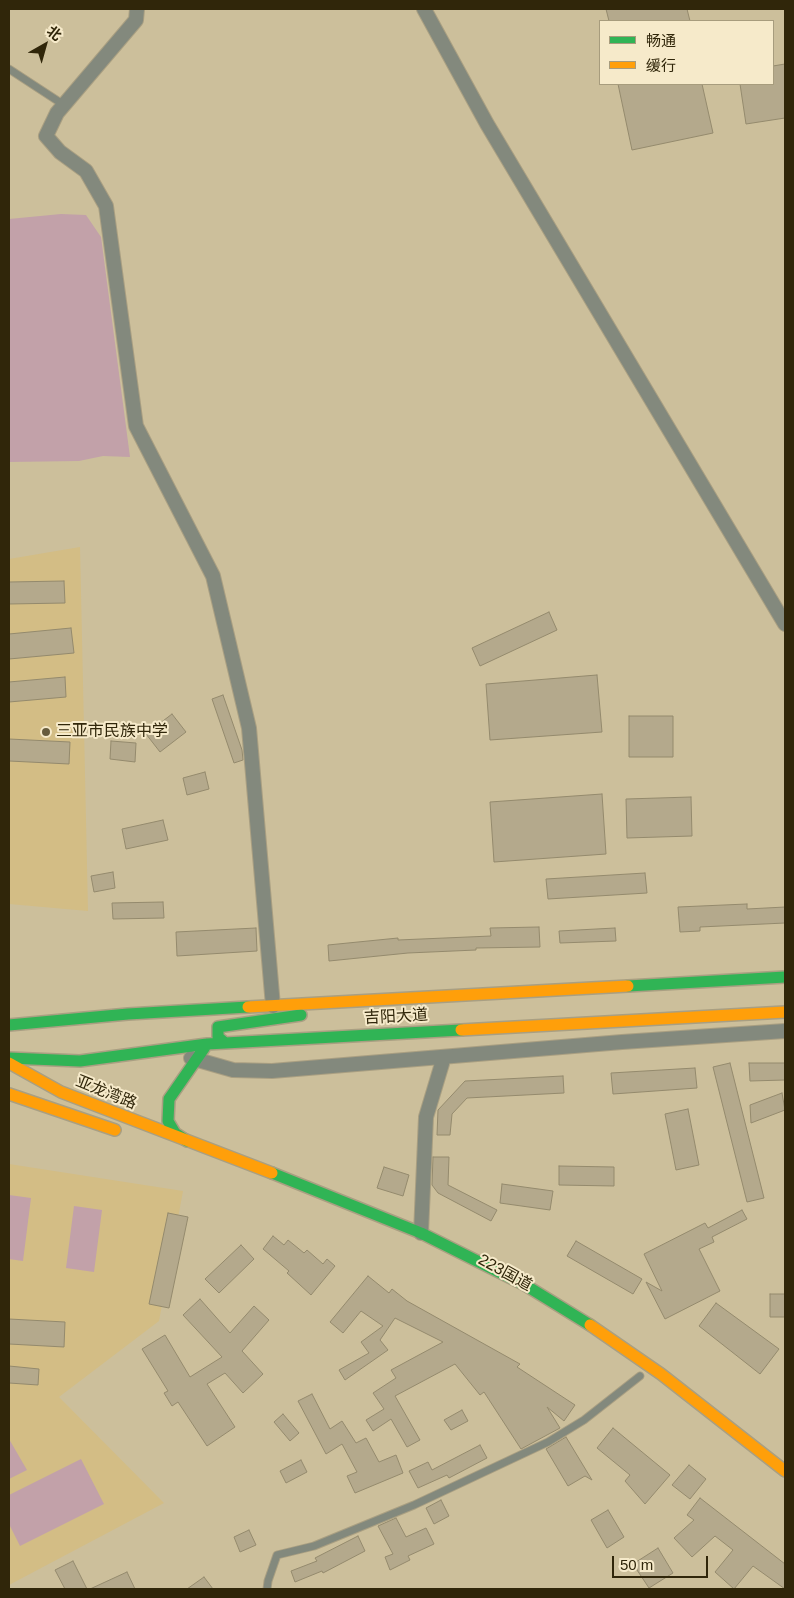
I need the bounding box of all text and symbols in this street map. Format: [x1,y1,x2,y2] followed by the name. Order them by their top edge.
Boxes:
[20,20,70,70] north arrow
[599,20,774,85] legend
[44,23,65,44] text: 北
[646,32,676,49] text: 畅通
[646,57,676,74] text: 缓行
[56,722,168,742] place label: 三亚市民族中学
[40,726,52,738] marker: 三亚市民族中学
[364,1006,428,1028] street label: 吉阳大道
[73,1072,139,1114] street label: 亚龙湾路
[475,1250,535,1296] street label: 223国道
[614,1546,710,1578] scale bar
[620,1556,653,1573] text: 50 m

